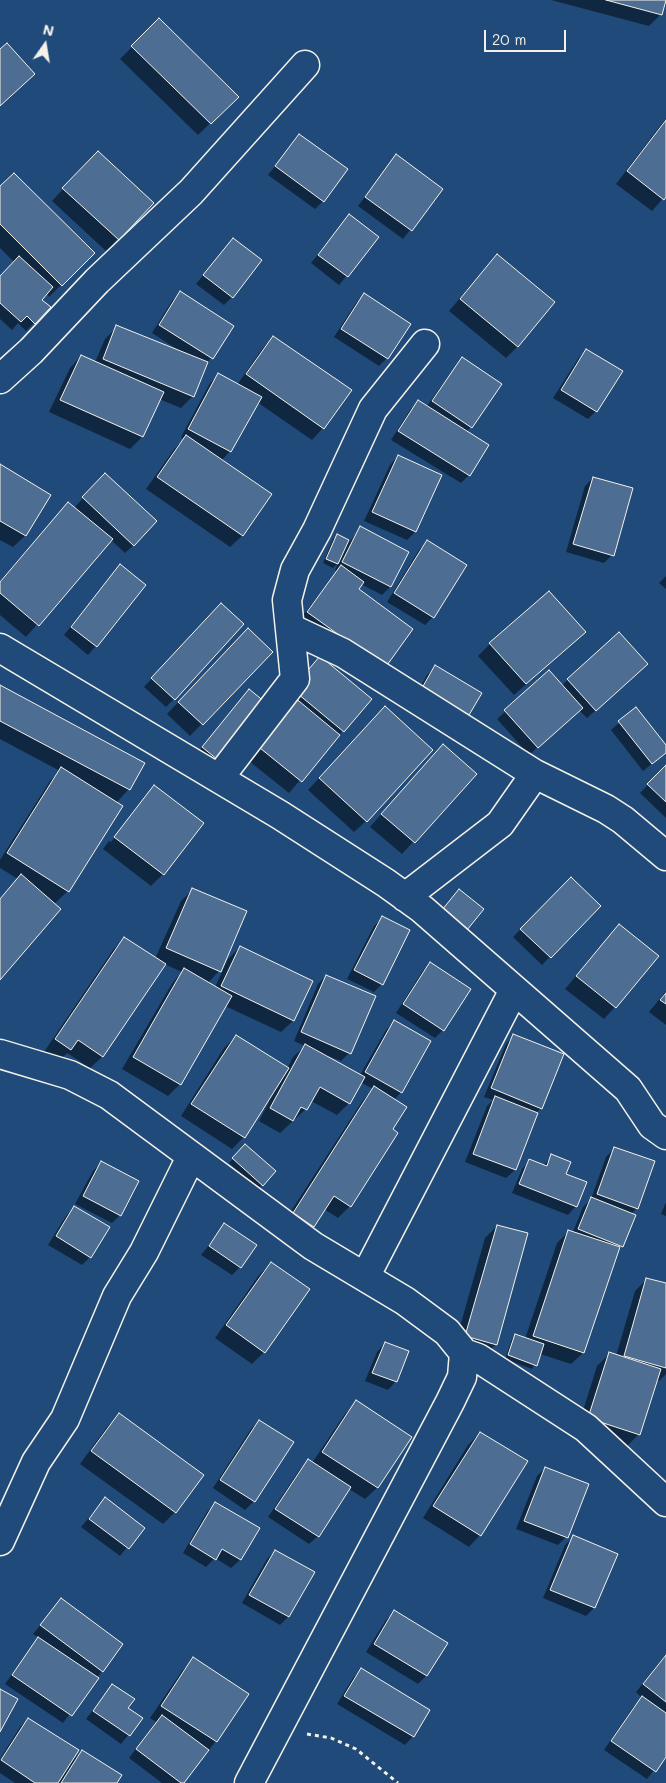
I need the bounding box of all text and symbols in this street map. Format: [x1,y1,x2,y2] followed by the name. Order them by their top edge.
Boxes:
[41,19,56,40] text: N
[20,20,70,70] north arrow
[486,20,568,52] scale bar
[492,29,526,49] text: 20 m

